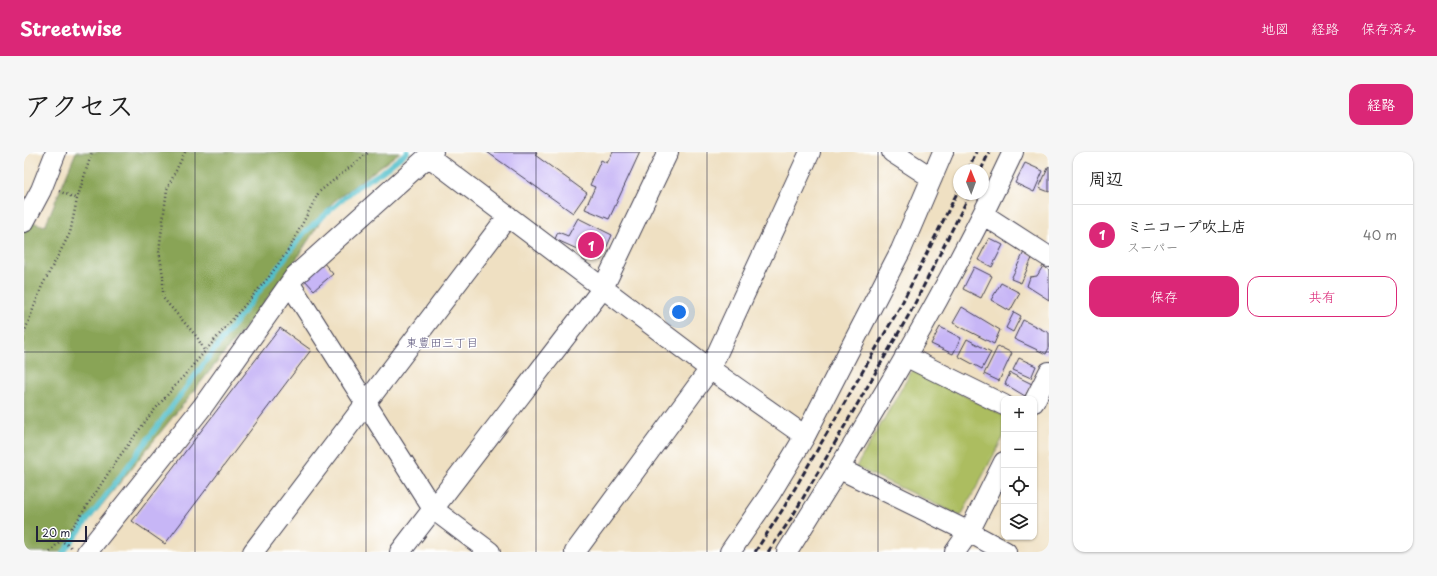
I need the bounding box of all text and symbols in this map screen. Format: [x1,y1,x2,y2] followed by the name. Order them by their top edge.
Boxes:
[20,14,122,42] text: Streetwise
[1261,18,1289,39] text: 地図
[1311,18,1339,39] text: 経路
[1361,18,1417,39] text: 保存済み
[24,83,134,126] text: アクセス
[1349,84,1413,125] button: 経路
[953,164,989,200] north arrow
[1089,165,1123,191] text: 周辺
[1127,214,1246,237] text: ミニコープ吹上店
[1099,225,1105,244] text: 1
[1363,225,1397,244] text: 40 m
[578,230,604,260] pin: 1
[1127,237,1178,256] text: スーパー
[1089,276,1239,317] button: 保存
[1247,276,1397,317] button: 共有
[669,302,689,322] your location
[406,333,478,351] district label: 東豊田三丁目
[1001,396,1037,540] map controls
[1001,396,1037,432] button: +
[1001,432,1037,468] button: −
[1001,468,1037,504] button: locate
[1001,504,1037,540] button: layers
[36,524,87,543] scale bar
[42,524,70,541] text: 20 m

